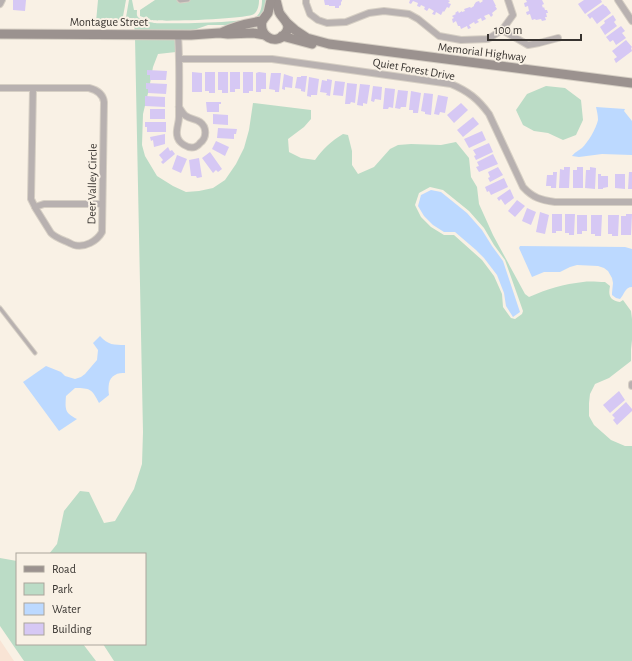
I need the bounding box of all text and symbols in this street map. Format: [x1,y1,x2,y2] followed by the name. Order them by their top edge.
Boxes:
[70,16,148,28] street label: Montague Street
[488,16,581,42] scale bar
[494,24,522,36] text: 100 m
[437,41,527,64] street label: Memorial Highway
[372,56,456,83] street label: Quiet Forest Drive
[85,143,100,225] street label: Deer Valley Circle
[16,553,146,645] legend
[52,563,76,575] text: Road
[52,583,73,595] text: Park
[52,603,81,615] text: Water
[52,623,92,635] text: Building

